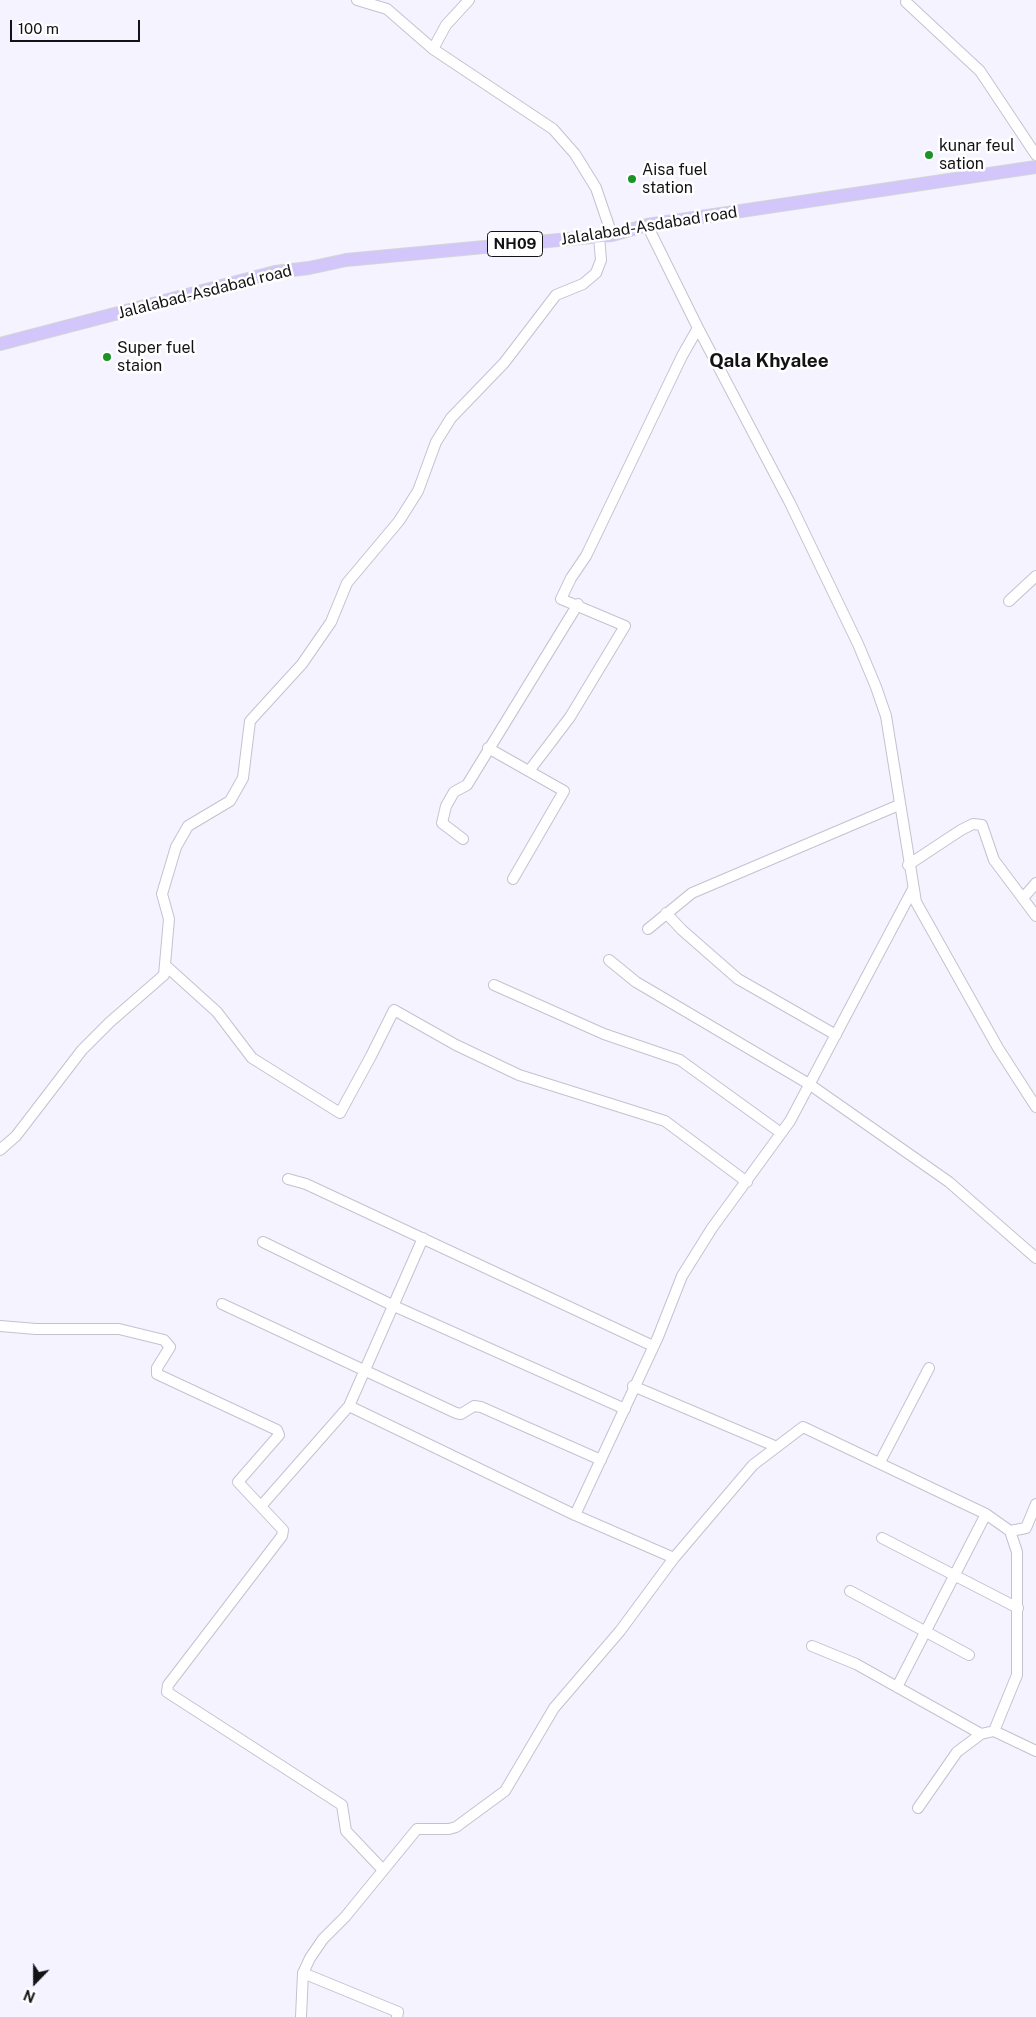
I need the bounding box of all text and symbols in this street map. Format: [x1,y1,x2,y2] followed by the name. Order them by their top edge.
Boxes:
[12,10,142,42] scale bar
[18,20,59,37] text: 100 m
[939,136,1015,174] place label: kunar feul sation
[923,149,935,161] marker: kunar feul sation
[642,160,708,198] place label: Aisa fuel station
[626,173,638,185] marker: Aisa fuel station
[559,203,739,249] street label: Jalalabad-Asdabad road
[488,232,542,256] road number: NH09
[116,261,294,323] street label: Jalalabad-Asdabad road
[117,338,195,376] place label: Super fuel staion
[709,350,829,372] district label: Qala Khyalee
[101,351,113,363] marker: Super fuel staion
[10,1957,60,2007] north arrow
[21,1986,37,2005] text: N

